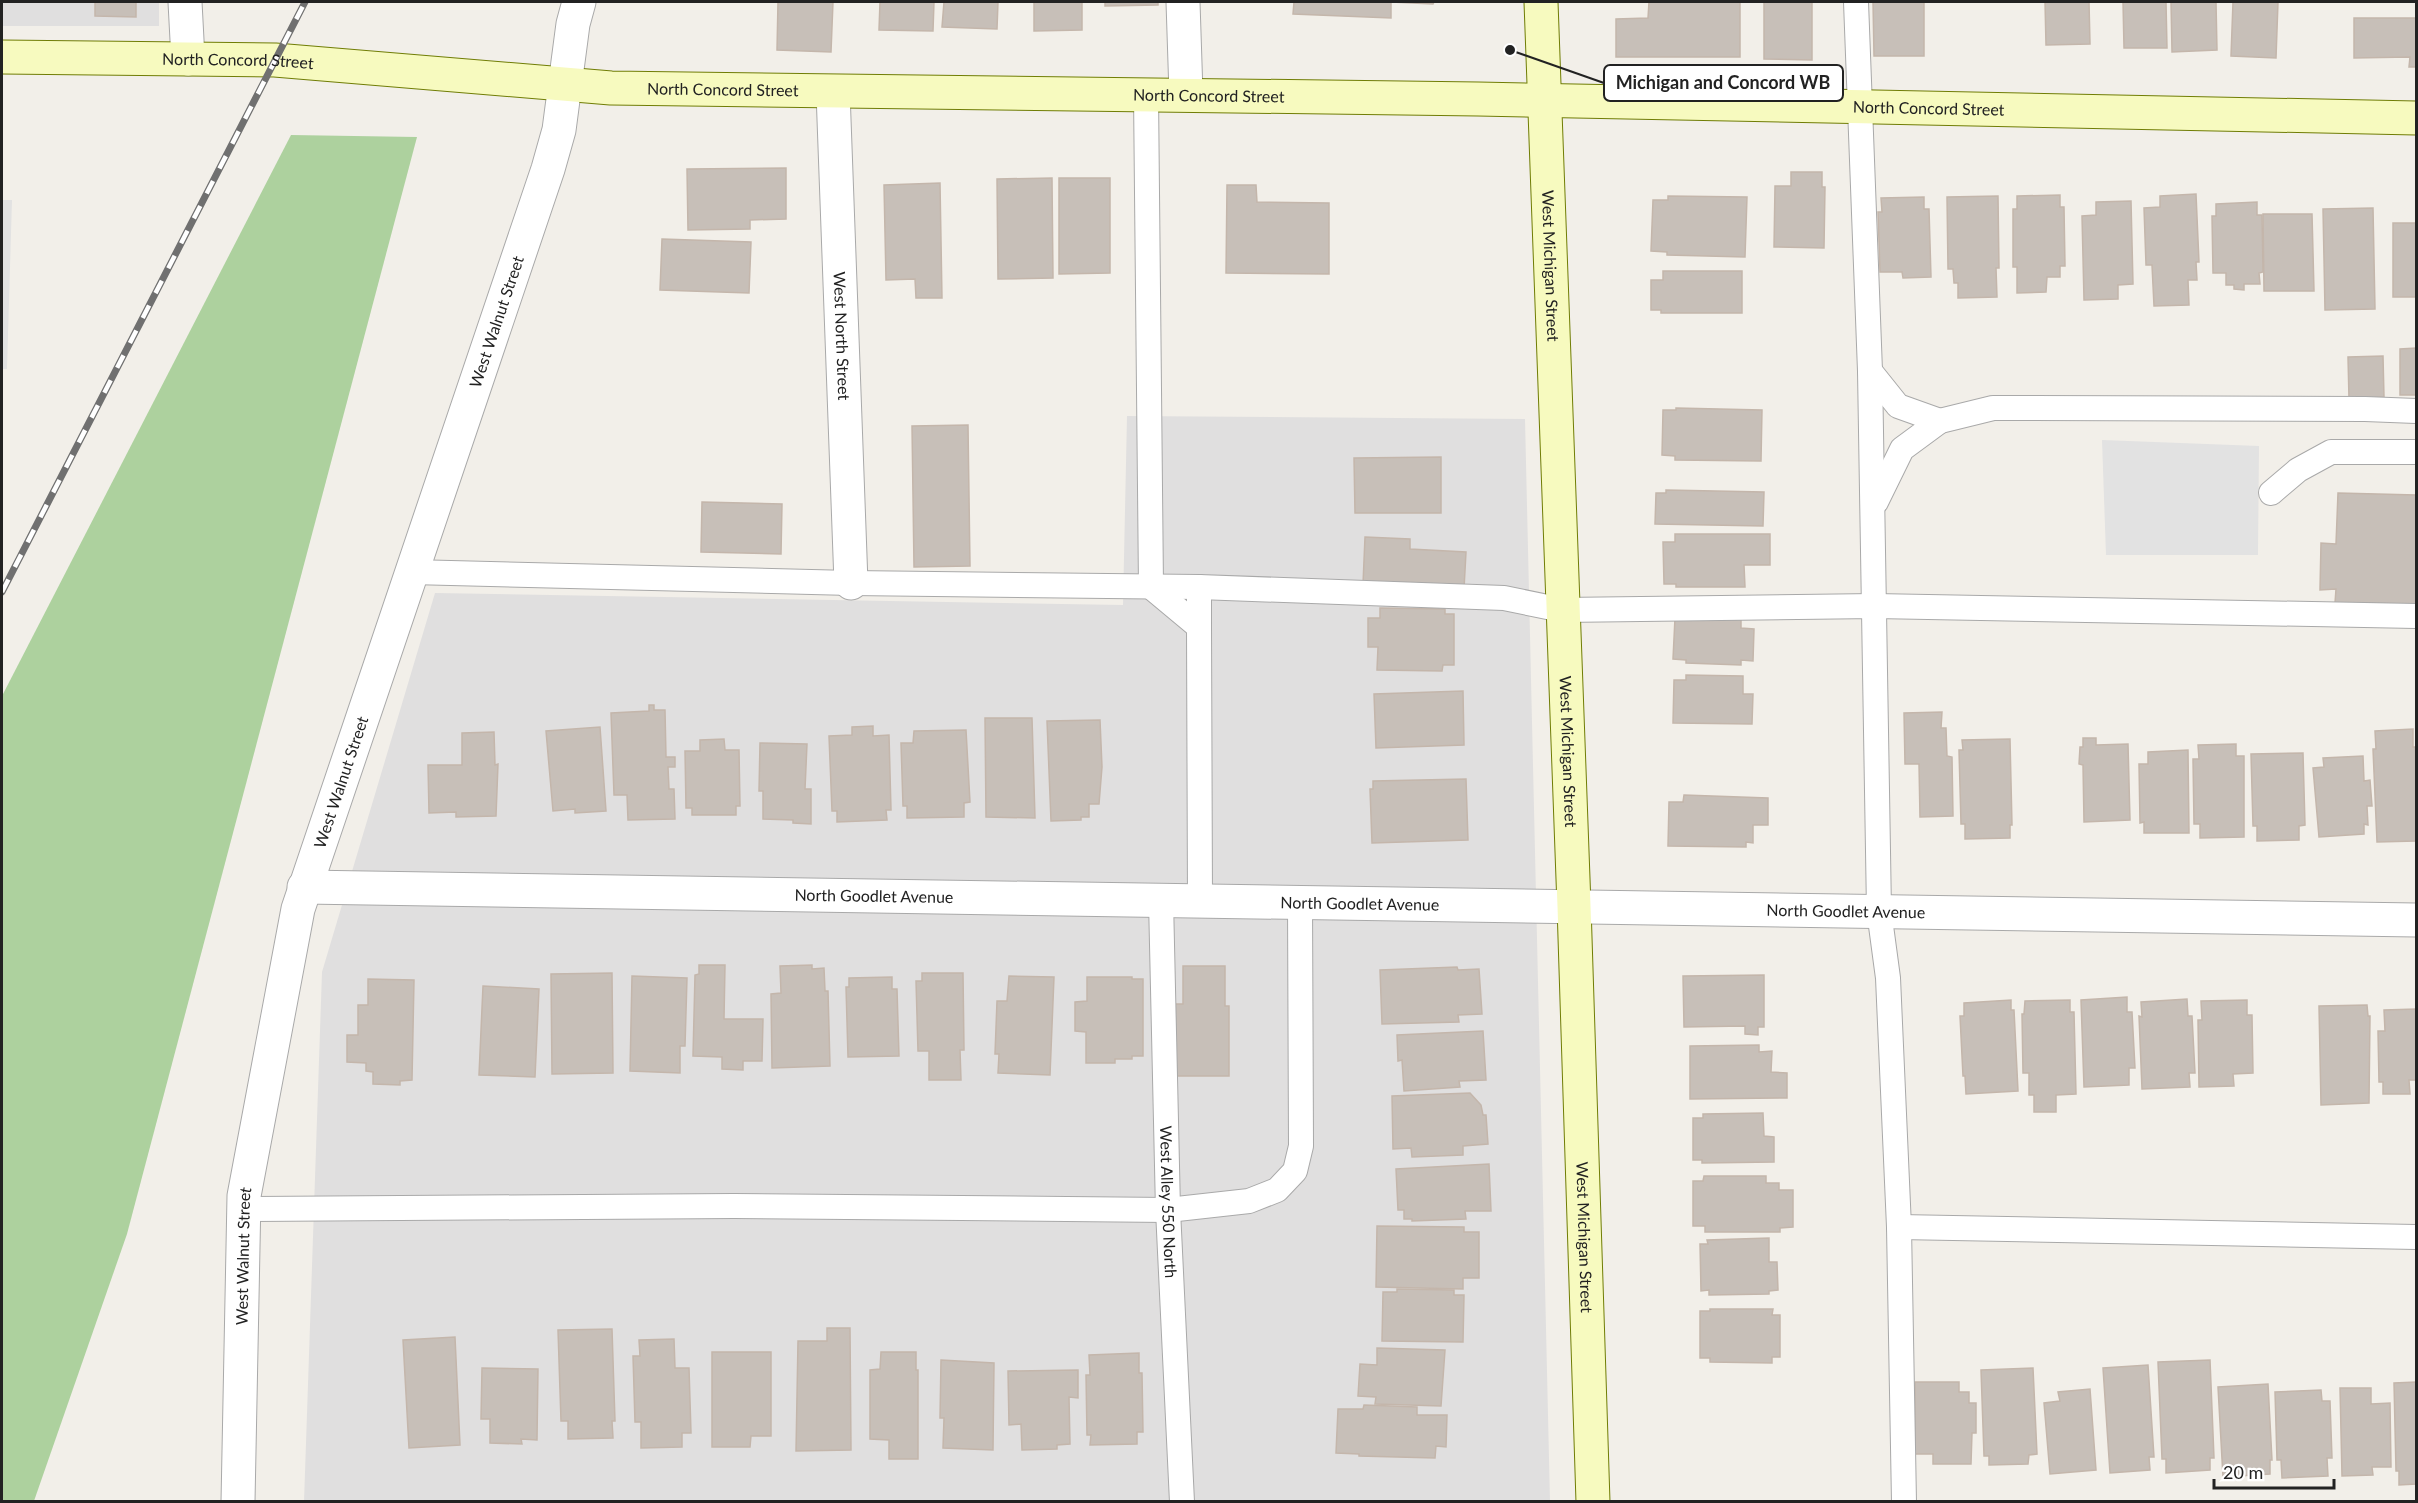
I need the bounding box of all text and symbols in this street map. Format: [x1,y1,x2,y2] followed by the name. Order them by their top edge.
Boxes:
[162,49,315,72] street label: North Concord Street
[1604,65,1843,101] callout: Michigan and Concord WB
[1616,71,1830,93] text: Michigan and Concord WB
[647,78,799,99] street label: North Concord Street
[1133,85,1285,106] street label: North Concord Street
[1853,97,2005,119] street label: North Concord Street
[1539,190,1563,342] street label: West Michigan Street
[465,253,527,390] street label: West Walnut Street
[831,271,854,401] street label: West North Street
[1557,675,1581,828] street label: West Michigan Street
[309,713,372,850] street label: West Walnut Street
[794,885,954,906] street label: North Goodlet Avenue
[1280,892,1439,914] street label: North Goodlet Avenue
[1766,900,1925,921] street label: North Goodlet Avenue
[1157,1125,1181,1279] street label: West Alley 550 North
[1573,1161,1597,1313] street label: West Michigan Street
[231,1185,255,1325] street label: West Walnut Street
[2214,1452,2334,1490] scale bar
[2223,1461,2263,1483] text: 20 m

